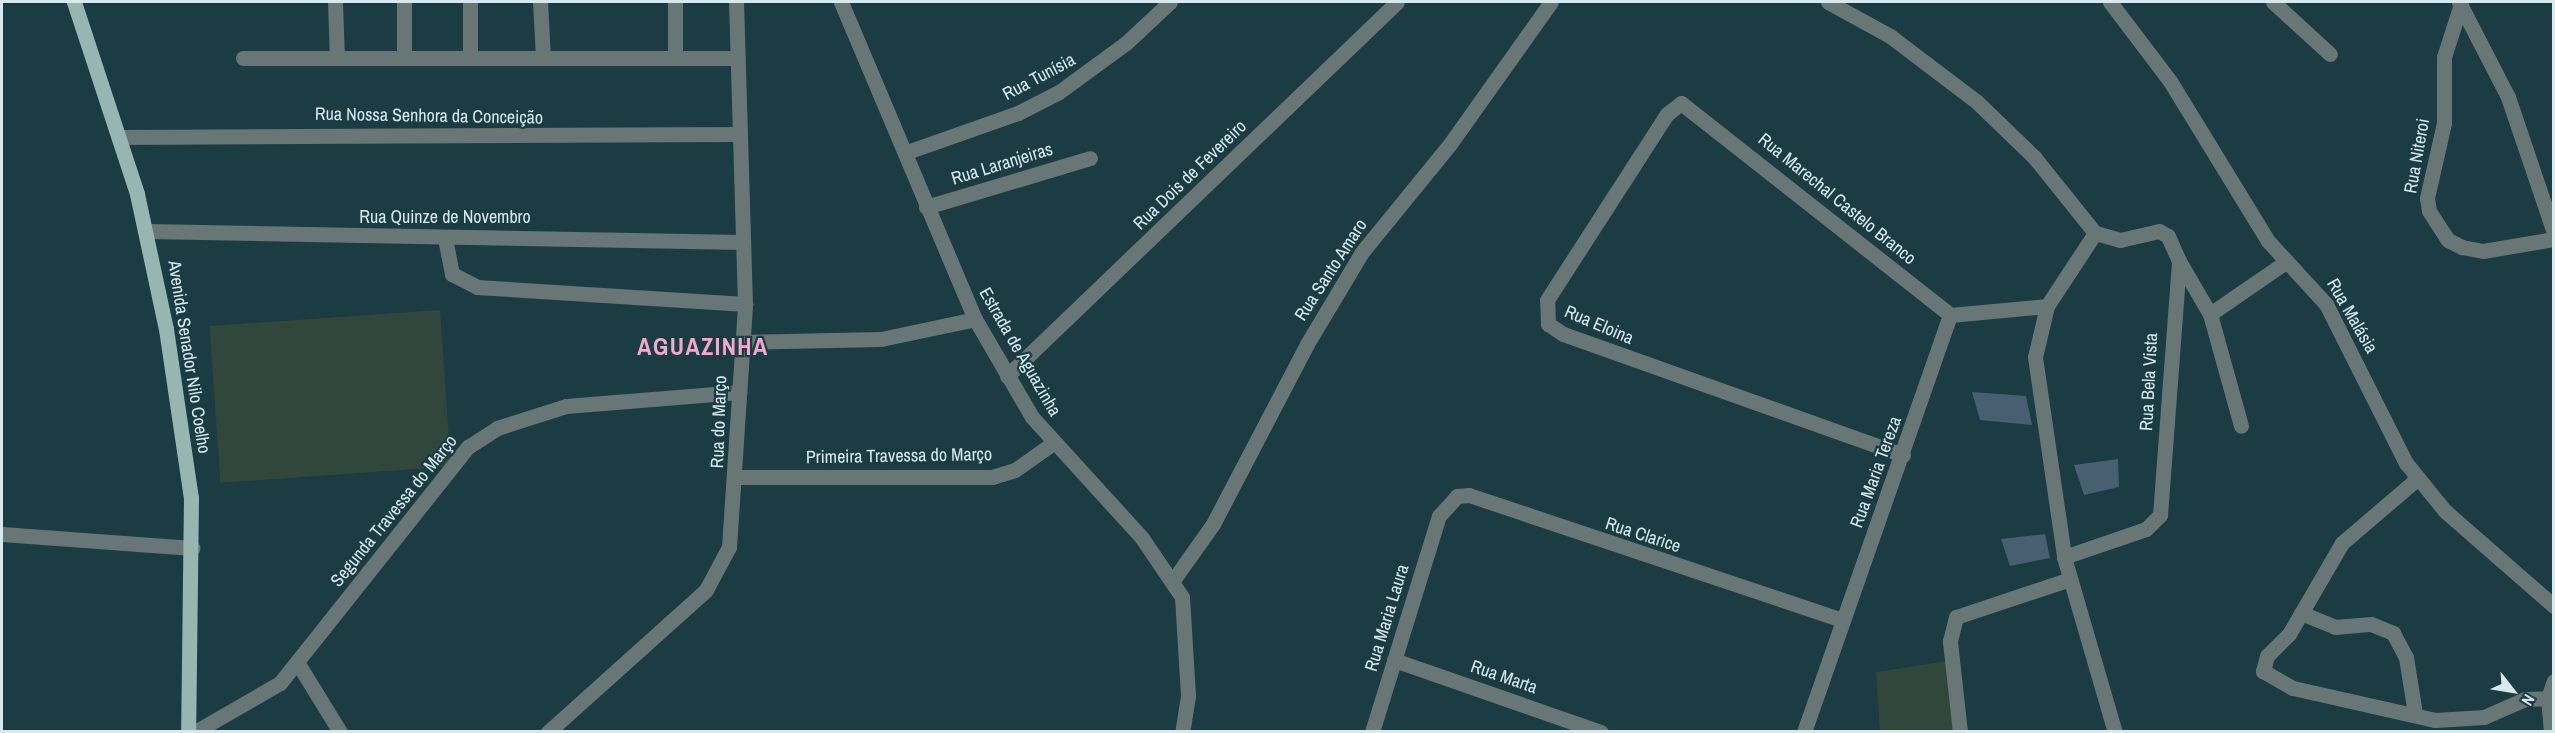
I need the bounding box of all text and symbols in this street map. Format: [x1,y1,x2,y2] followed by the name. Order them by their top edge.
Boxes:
[999,49,1079,105] street label: Rua Tunísia
[315,103,543,129] street label: Rua Nossa Senhora da Conceição
[1129,116,1251,234] street label: Rua Dois de Fevereiro
[2400,117,2434,195] street label: Rua Niteroi
[1754,129,1920,269] street label: Rua Marechal Castelo Branco
[949,138,1055,190] street label: Rua Laranjeiras
[359,206,531,228] street label: Rua Quinze de Novembro
[1290,215,1372,325] street label: Rua Santo Amaro
[163,259,215,455] street label: Avenida Senador Nilo Coelho
[2322,275,2382,357] street label: Rua Malásia
[974,283,1066,421] street label: Estrada de Aguazinha
[1561,301,1637,349] street label: Rua Eloina
[2136,332,2162,432] street label: Rua Bela Vista
[637,333,769,361] district label: AGUAZINHA
[707,375,731,469] street label: Rua do Março
[1846,413,1906,531] street label: Rua Maria Tereza
[326,431,462,591] street label: Segunda Travessa do Março
[806,444,992,468] street label: Primeira Travessa do Março
[1603,513,1683,557] street label: Rua Clarice
[1360,562,1414,674] street label: Rua Maria Laura
[1468,656,1540,698] street label: Rua Marta
[2483,661,2543,721] north arrow
[2517,691,2540,710] text: N

